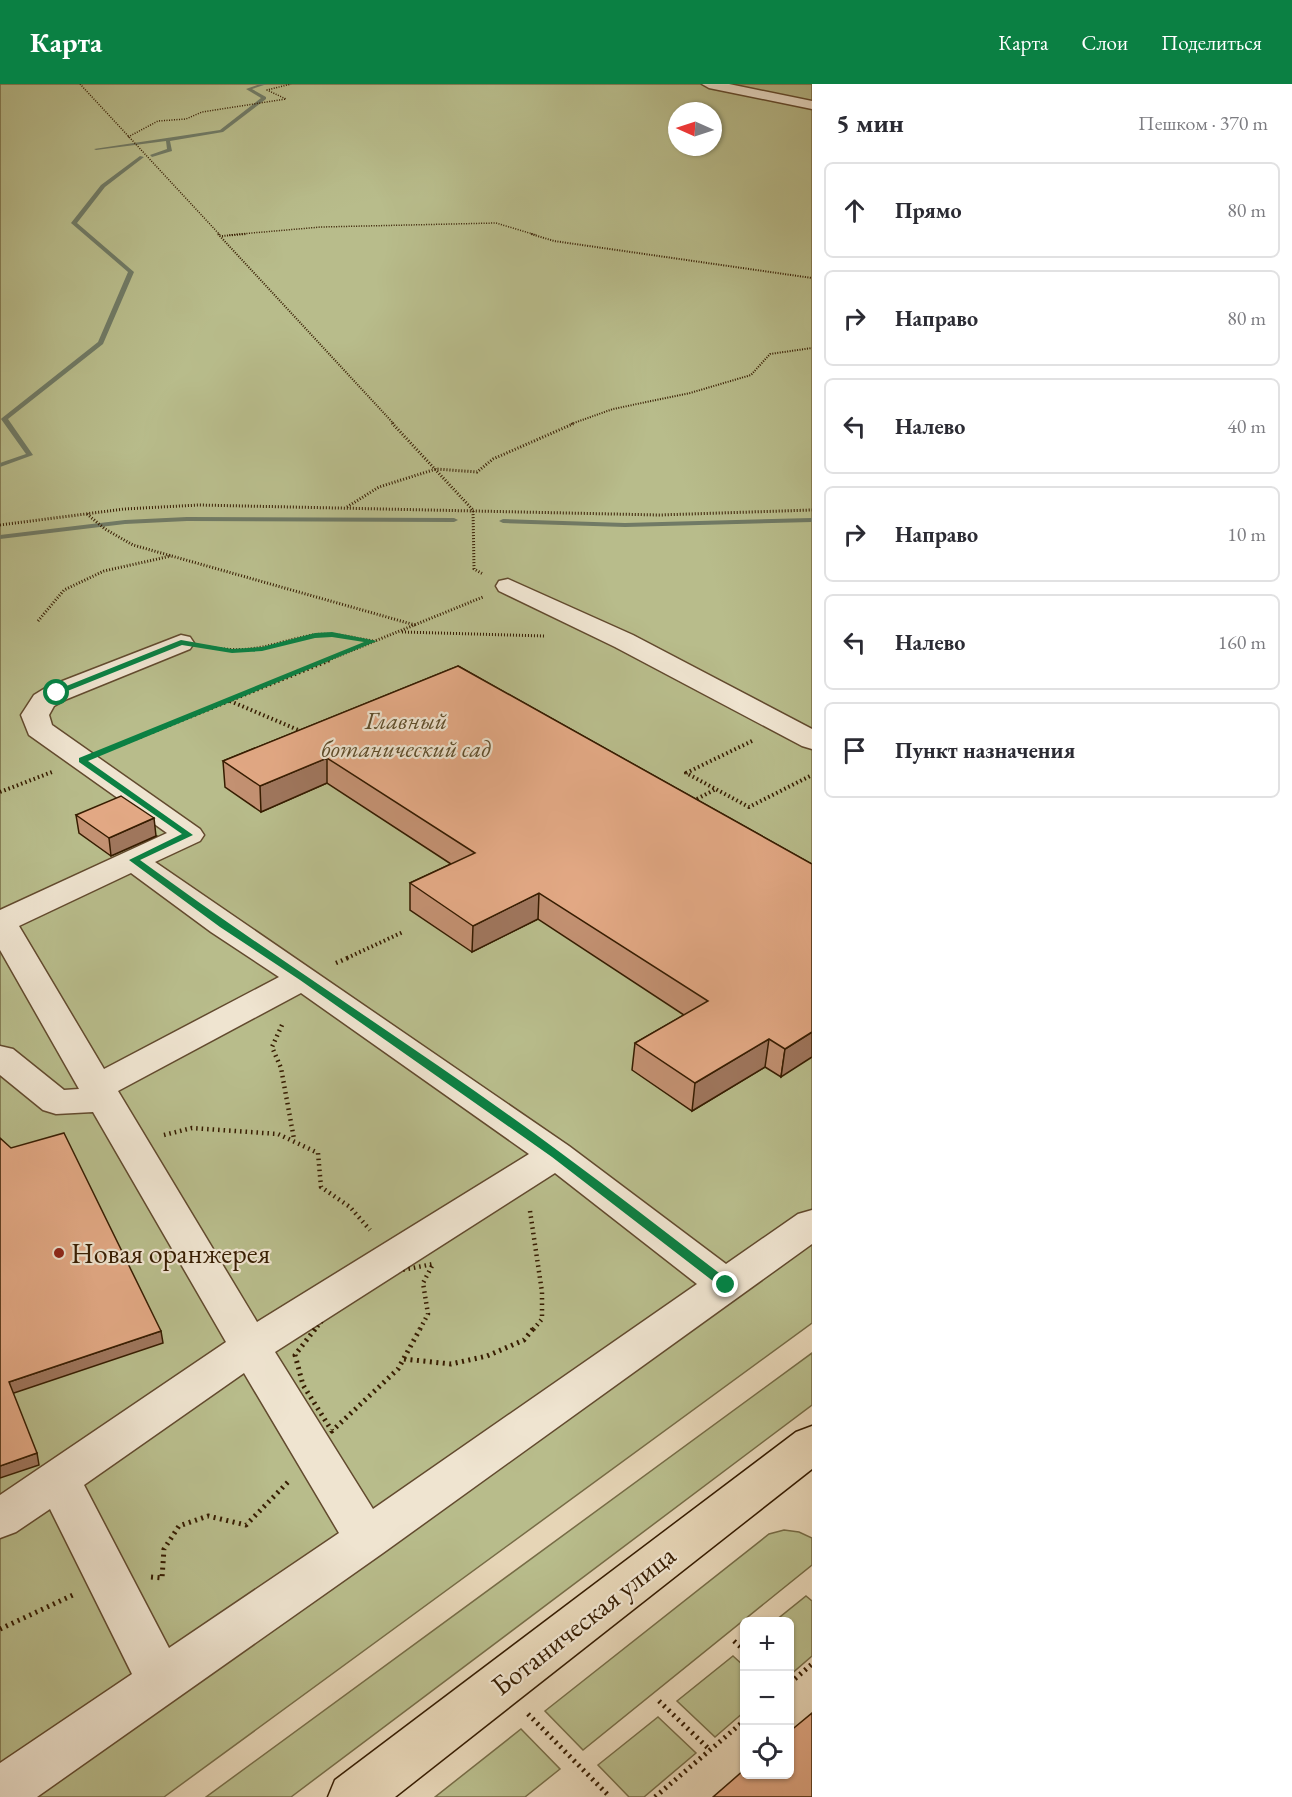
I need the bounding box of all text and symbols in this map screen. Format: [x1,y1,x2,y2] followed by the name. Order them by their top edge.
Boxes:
[30,24,102,60] text: Карта
[998,29,1048,56] text: Карта
[1081,29,1128,56] text: Слои
[1161,29,1262,56] text: Поделиться
[668,102,722,156] north arrow
[836,106,904,140] text: 5 мин
[1138,110,1268,136] text: Пешком · 370 m
[838,194,871,227] icon: ahead
[895,196,962,225] text: Прямо
[1227,197,1266,223] text: 80 m
[838,302,871,335] icon: right
[895,304,978,333] text: Направо
[1227,305,1266,331] text: 80 m
[838,410,871,443] icon: left
[895,412,965,441] text: Налево
[1227,413,1266,439] text: 40 m
[838,518,871,551] icon: right
[895,520,978,549] text: Направо
[1227,521,1266,547] text: 10 m
[838,626,871,659] icon: left
[895,628,965,657] text: Налево
[1218,629,1266,655] text: 160 m
[43,679,69,705] route start
[321,705,491,764] park label: Главный ботанический сад
[838,734,871,767] icon: arrive
[895,736,1075,765] text: Пункт назначения
[71,1235,270,1271] place label: Новая оранжерея
[52,1246,66,1260] marker: Новая оранжерея
[712,1271,738,1297] route end
[484,1536,683,1703] street label: Ботаническая улица
[740,1617,794,1779] map controls
[740,1617,794,1671] button: +
[740,1671,794,1725] button: −
[740,1725,794,1779] button: locate

